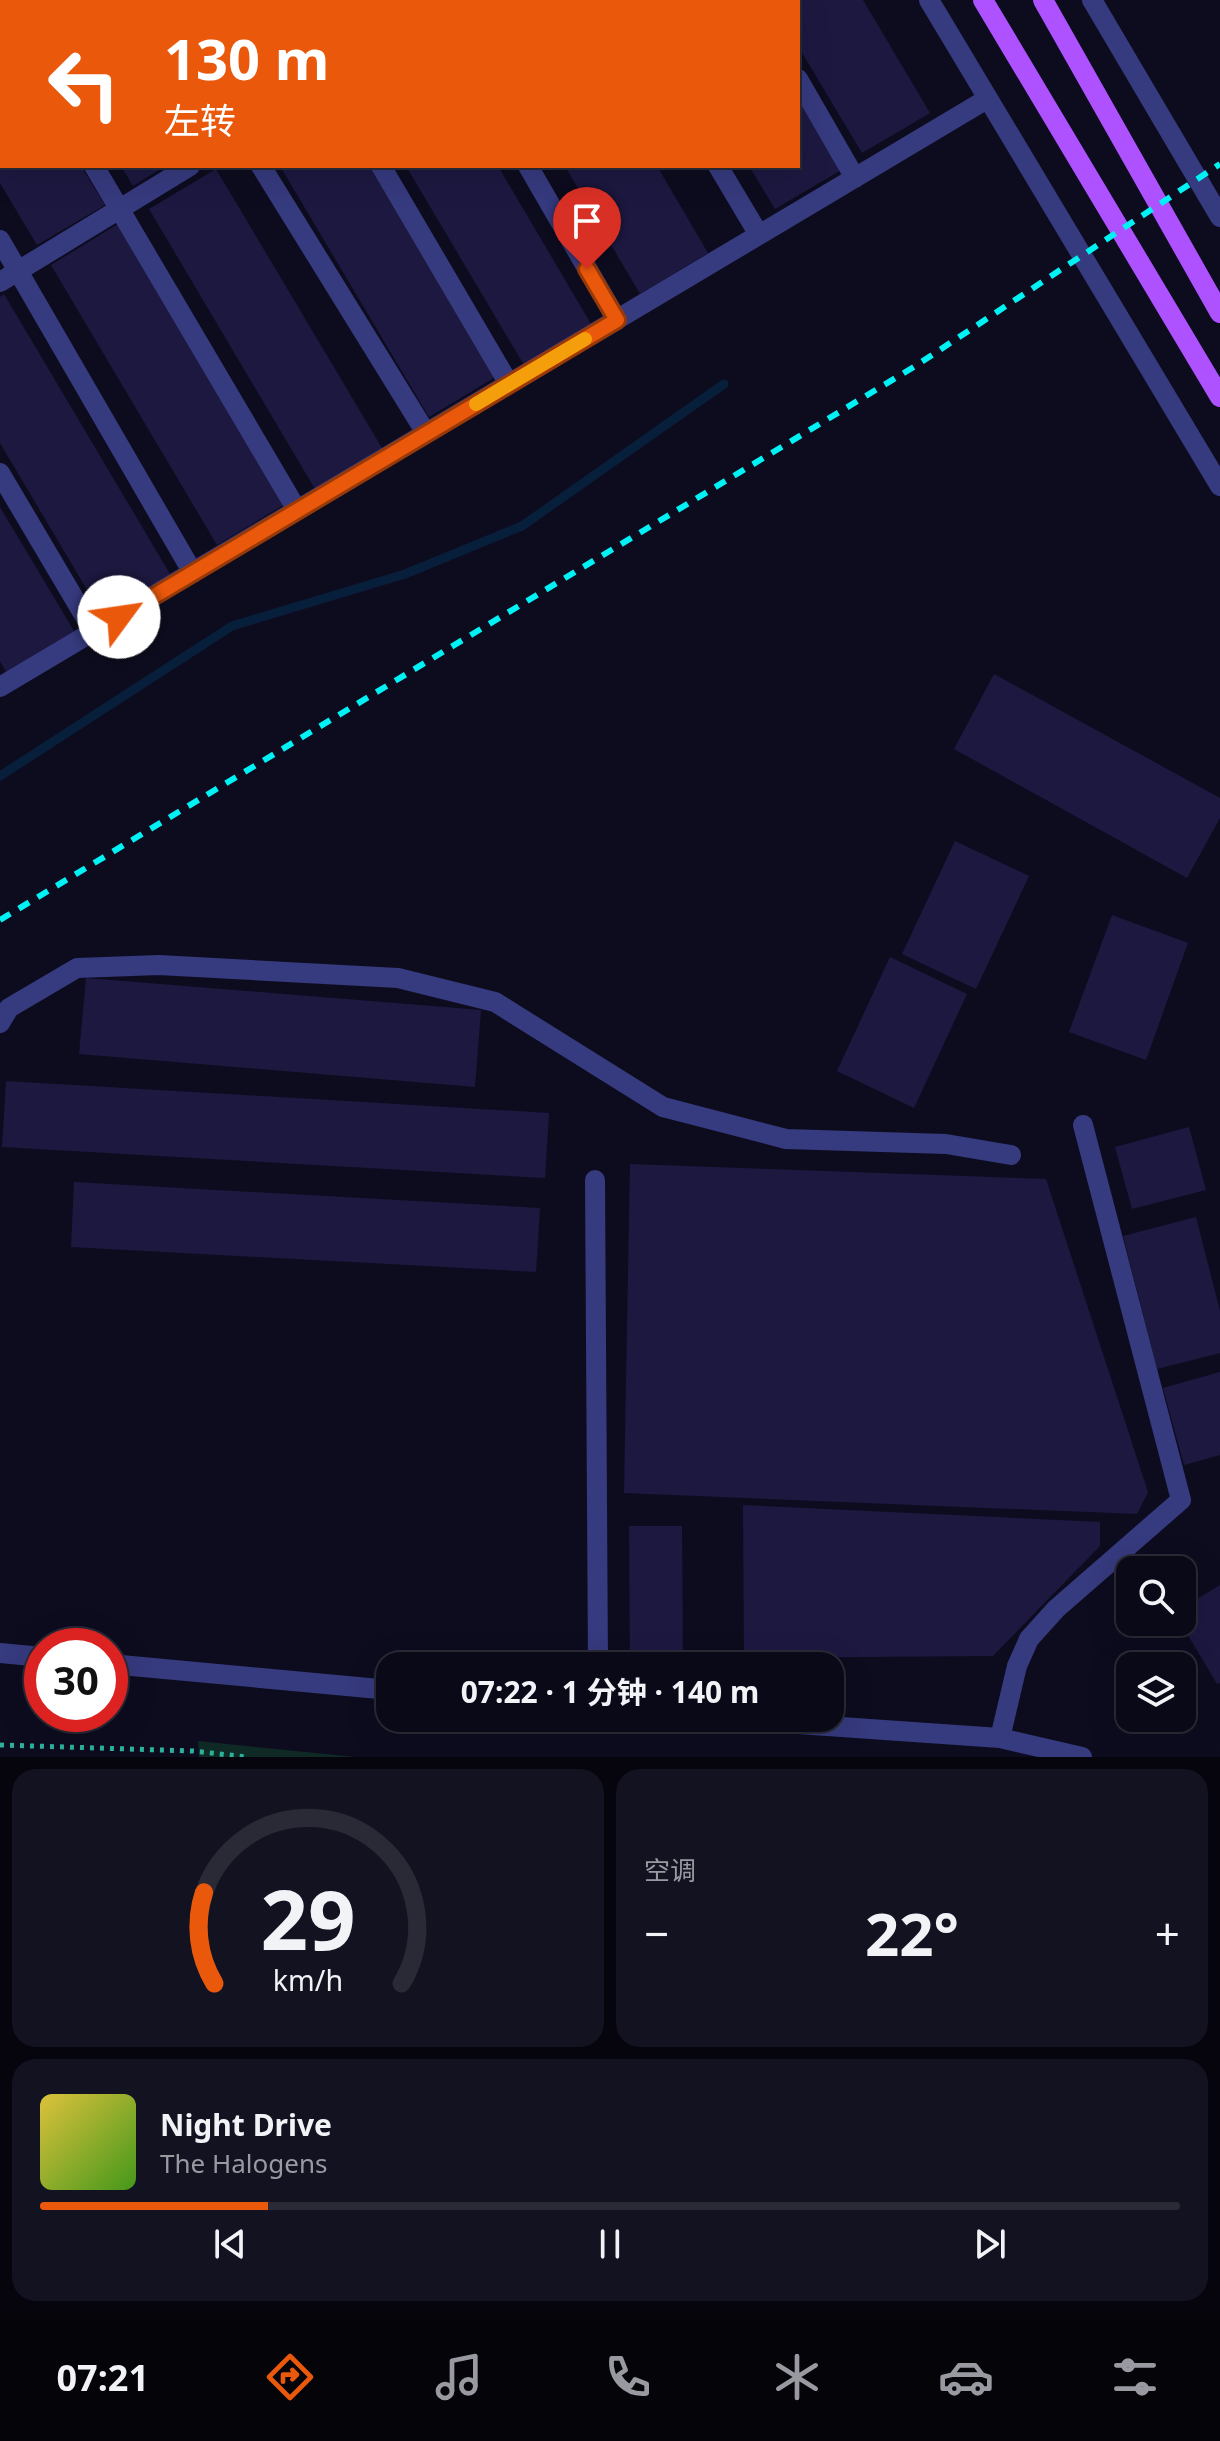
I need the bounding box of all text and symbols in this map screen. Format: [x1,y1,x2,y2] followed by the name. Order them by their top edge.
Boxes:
[164,20,329,96] text: 130 m
[32,32,136,136] icon: left
[164,96,236,145] text: 左转
[553,187,621,269] pin
[565,199,609,243] icon: arrive
[77,575,161,659] position arrow
[1116,1556,1196,1732] map controls
[1116,1556,1196,1636] button: search
[24,1628,128,1732] speed limit sign: 30
[1116,1652,1196,1732] button: layers
[461,1671,759,1712] text: 07:22 · 1 分钟 · 140 m
[644,1852,696,1888] text: 空调
[260,1861,356,1974] text: 29
[865,1892,959,1974] text: 22°
[644,1903,669,1963] text: −
[1155,1903,1180,1963] text: +
[273,1960,343,1999] text: km/h
[160,2104,332,2145] text: Night Drive
[160,2145,327,2181] text: The Halogens
[208,2222,252,2266] icon: previous
[588,2222,632,2266] icon: pause
[968,2222,1012,2266] icon: next
[262,2349,318,2405] icon: directions
[431,2349,487,2405] icon: music
[600,2349,656,2405] icon: phone
[769,2349,825,2405] icon: climate
[938,2349,994,2405] icon: car
[1107,2349,1163,2405] icon: filters
[57,2353,149,2402] text: 07:21

